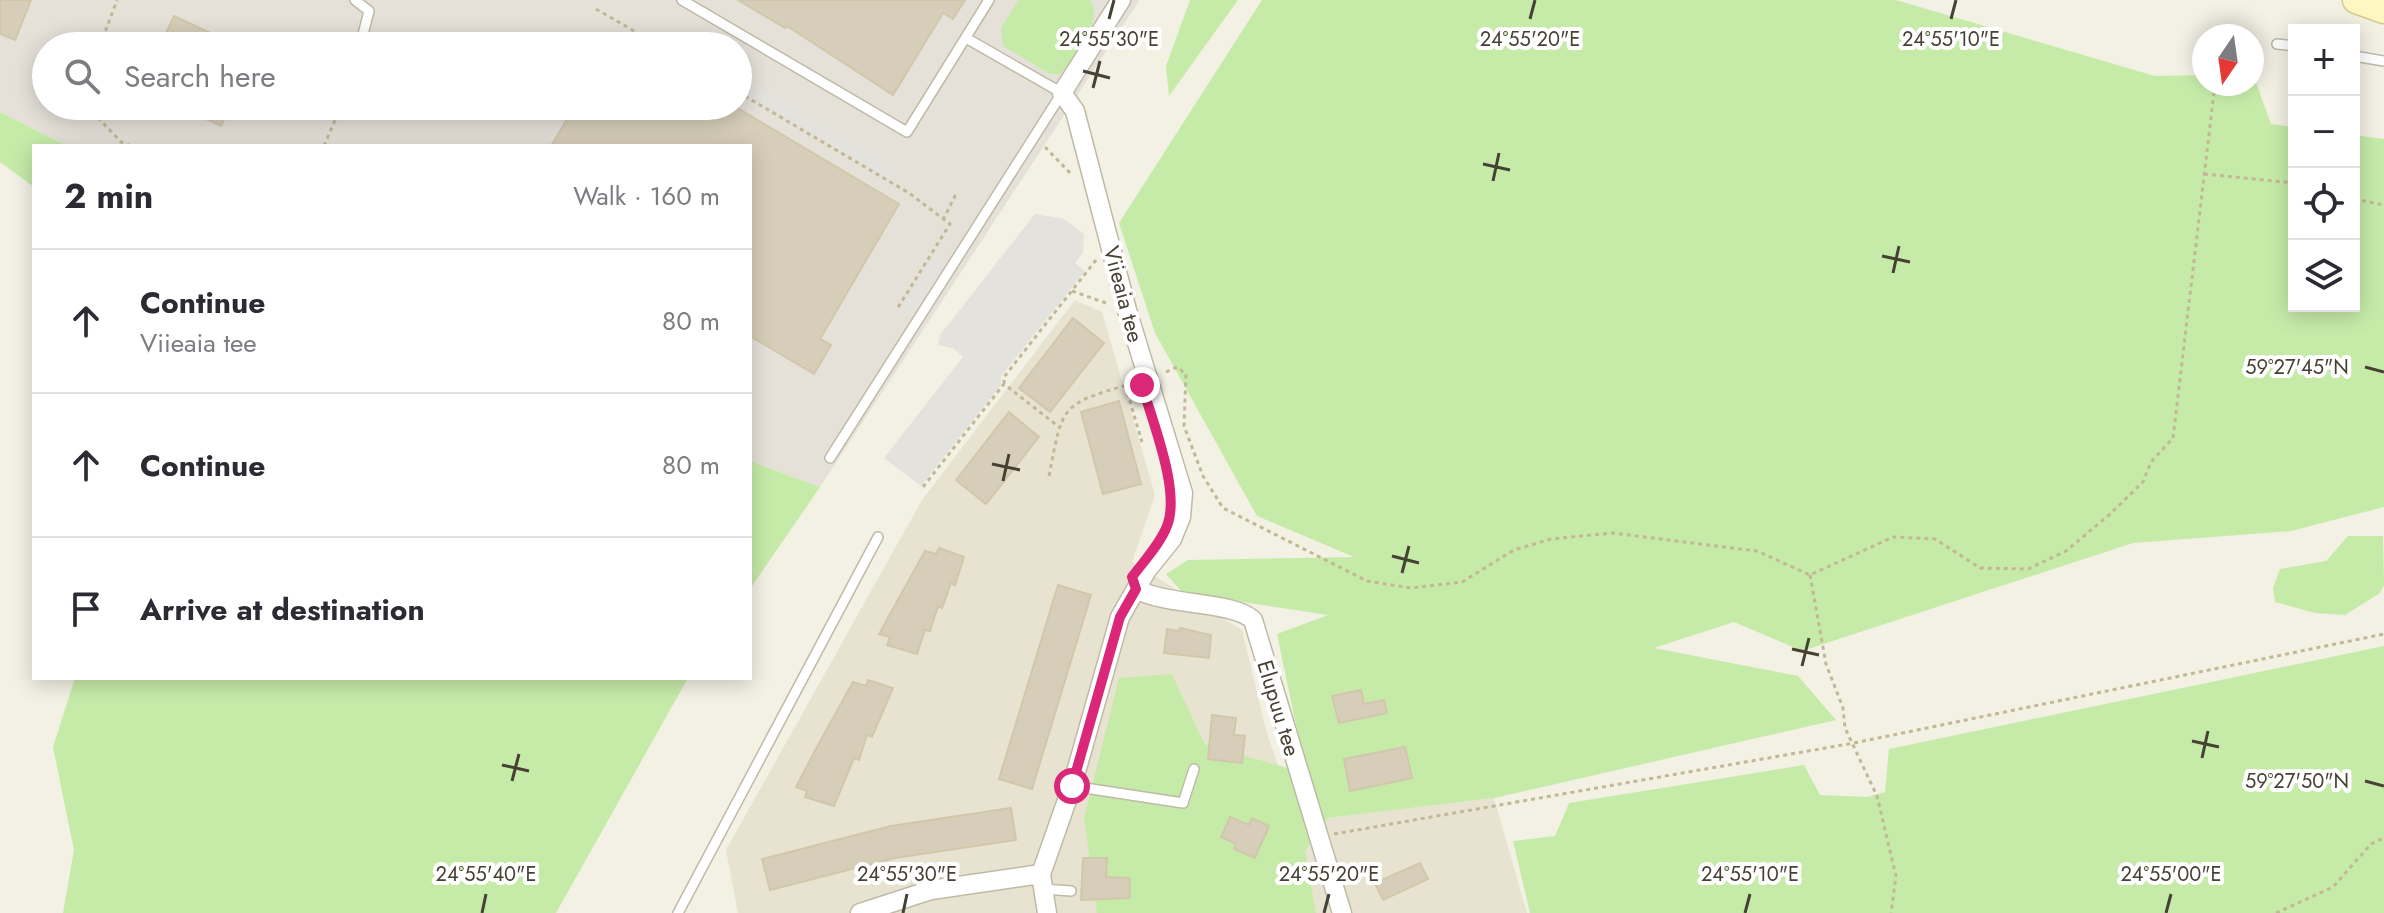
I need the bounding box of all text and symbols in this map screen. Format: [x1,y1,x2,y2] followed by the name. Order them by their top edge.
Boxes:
[2192,24,2264,96] north arrow
[2288,24,2360,312] map controls
[2288,24,2360,96] button: +
[1059,25,1159,54] text: 24°55'30"E
[1480,25,1580,54] text: 24°55'20"E
[1902,25,2000,54] text: 24°55'10"E
[32,32,752,120] search box
[60,54,104,98] icon: search
[124,55,276,98] text: Search here
[2288,96,2360,168] button: −
[2288,168,2360,240] button: locate
[64,172,153,221] text: 2 min
[573,177,720,215] text: Walk · 160 m
[2288,240,2360,312] button: layers
[1096,242,1152,346] street label: Viieaia tee
[140,281,266,324] text: Continue
[64,299,108,343] icon: ahead
[662,302,720,340] text: 80 m
[140,324,257,362] text: Viieaia tee
[2245,353,2349,382] text: 59°27'45"N
[1124,367,1160,403] route end
[64,443,108,487] icon: ahead
[140,444,266,487] text: Continue
[662,446,720,484] text: 80 m
[64,587,108,631] icon: arrive
[140,588,425,631] text: Arrive at destination
[1249,656,1309,760] street label: Elupuu tee
[2245,767,2349,796] text: 59°27'50"N
[1054,768,1090,804] route start
[436,860,536,889] text: 24°55'40"E
[857,860,957,889] text: 24°55'30"E
[1279,860,1379,889] text: 24°55'20"E
[1701,860,1799,889] text: 24°55'10"E
[2120,860,2222,889] text: 24°55'00"E

